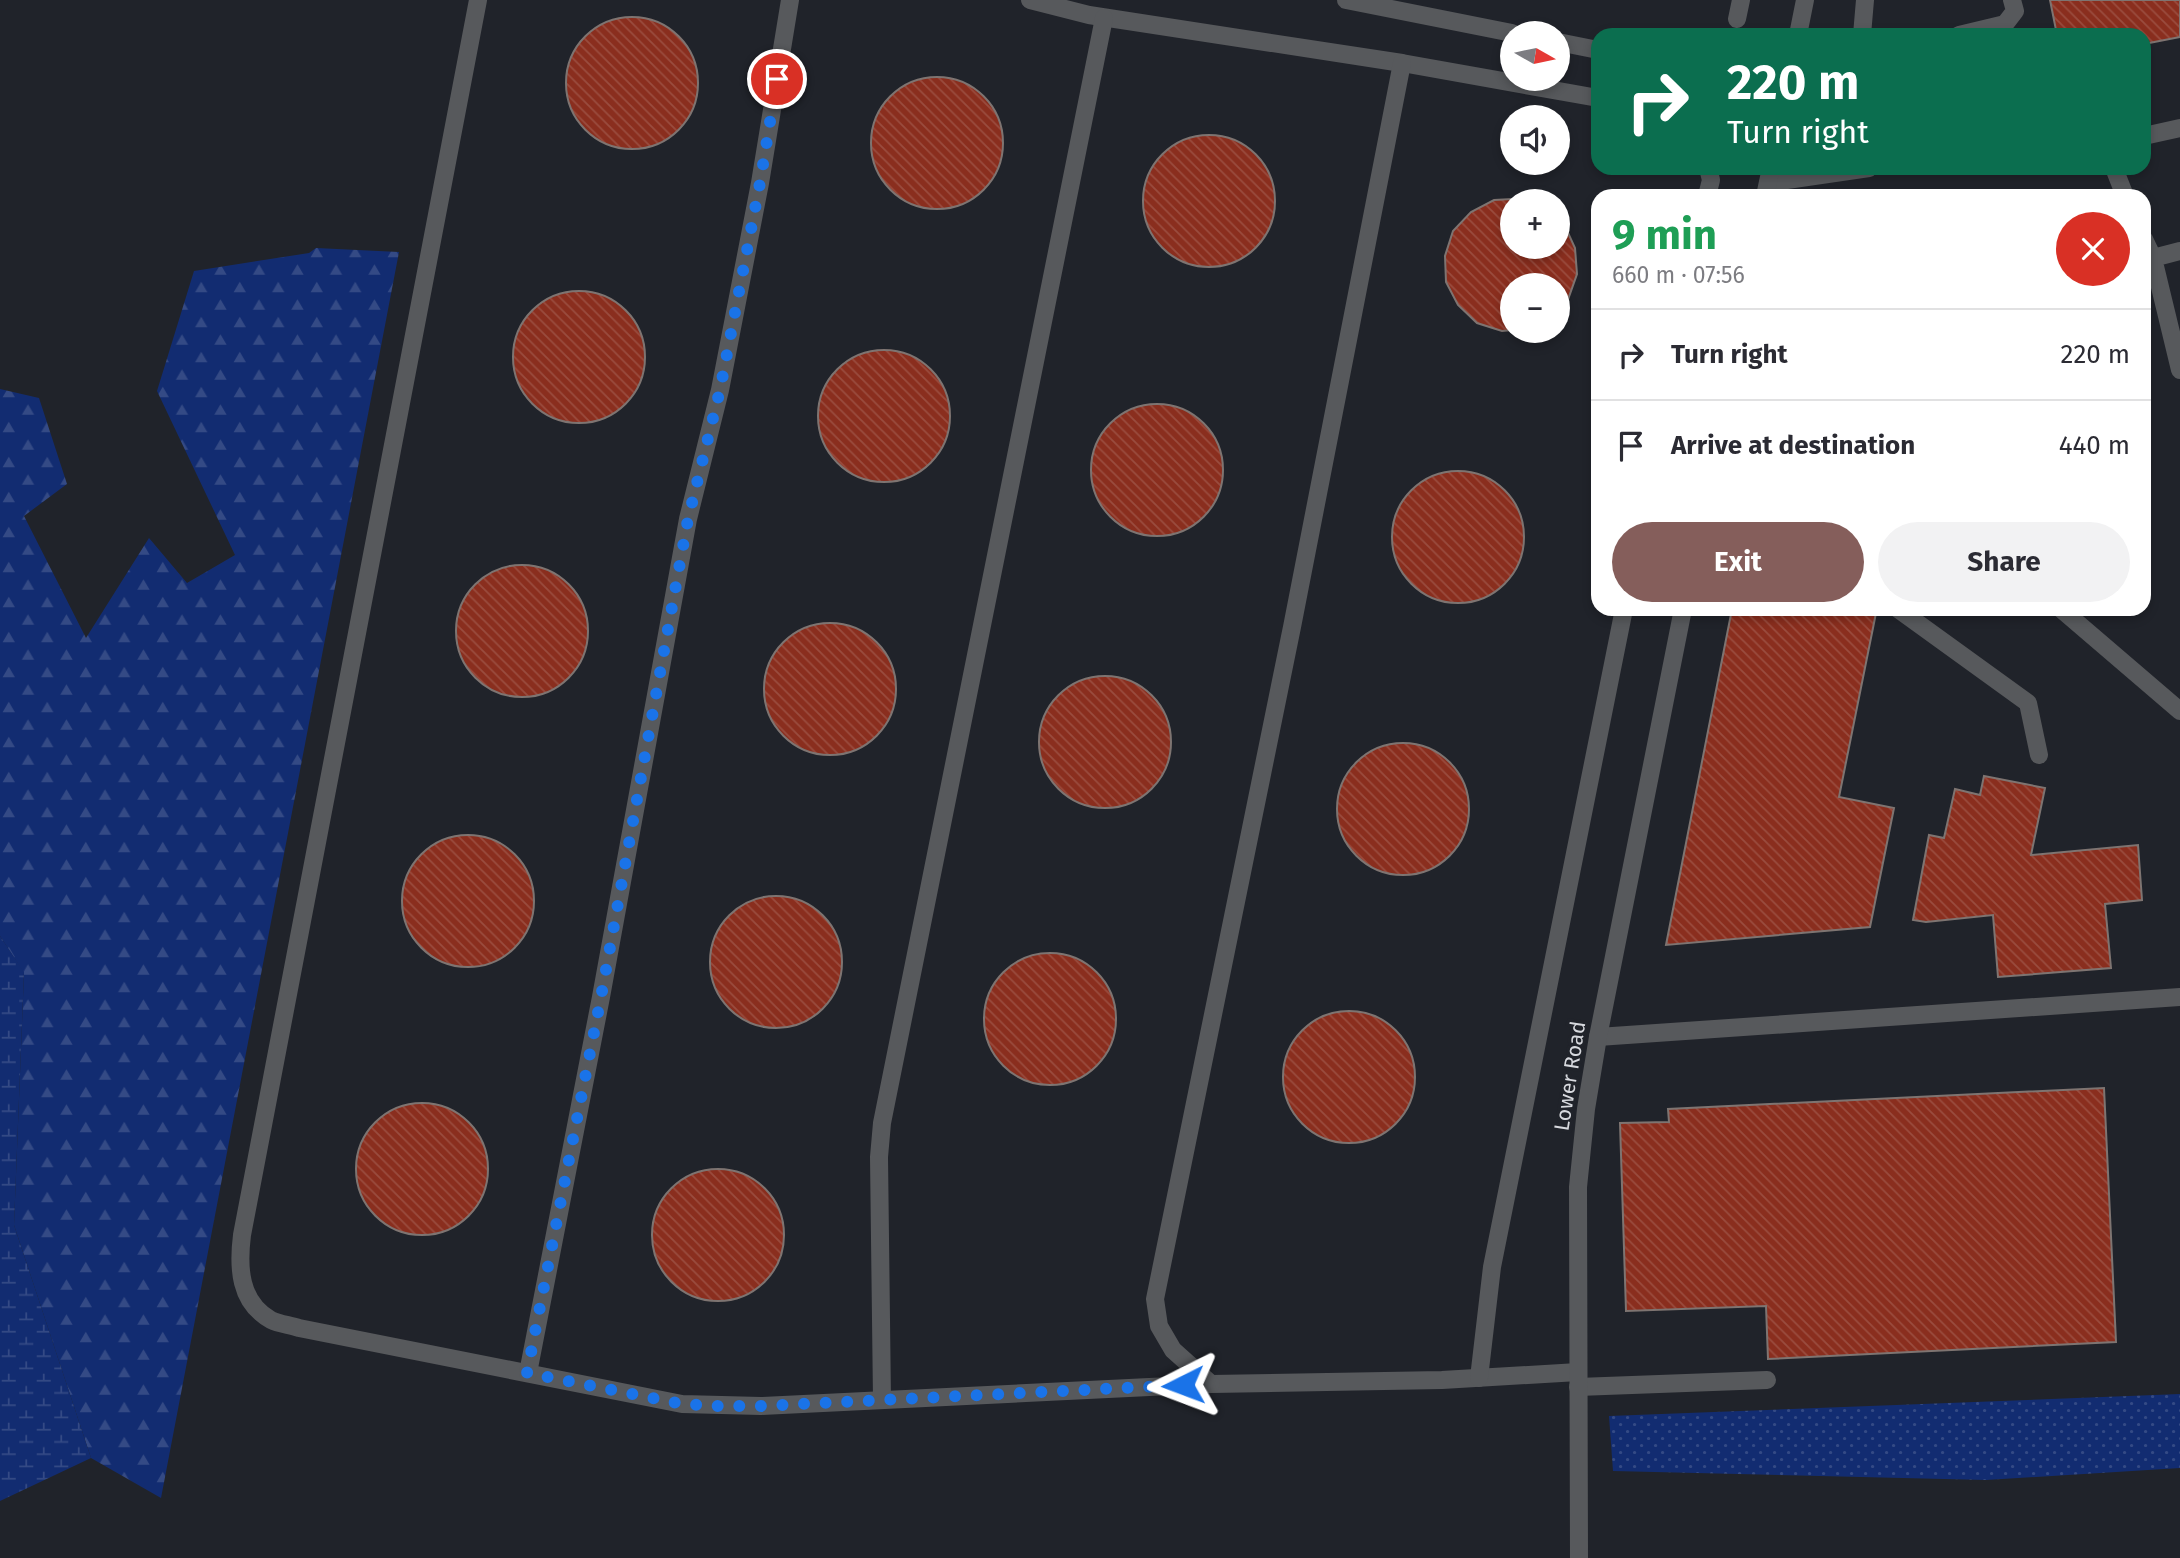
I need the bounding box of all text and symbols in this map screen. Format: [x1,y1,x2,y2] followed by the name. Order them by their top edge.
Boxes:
[1500,21,1570,91] north arrow
[1500,21,1570,343] map controls
[747,49,807,109] pin
[1727,53,1859,112] text: 220 m
[1612,56,1703,147] icon: right
[758,60,796,98] icon: arrive
[1500,105,1570,175] button: sound
[1727,113,1869,151] text: Turn right
[1500,189,1570,259] button: +
[1612,210,1717,260] text: 9 min
[2056,212,2130,286] button: close
[1612,261,1745,289] text: 660 m · 07:56
[1500,273,1570,343] button: −
[1612,336,1650,374] icon: right
[1671,339,1788,370] text: Turn right
[2061,339,2130,370] text: 220 m
[1612,427,1650,465] icon: arrive
[1671,430,1915,461] text: Arrive at destination
[2059,430,2130,461] text: 440 m
[1612,522,1864,602] button: Exit
[1878,522,2130,602] button: Share
[1548,1019,1592,1133] street label: Lower Road
[1146,1348,1220,1422] position arrow

